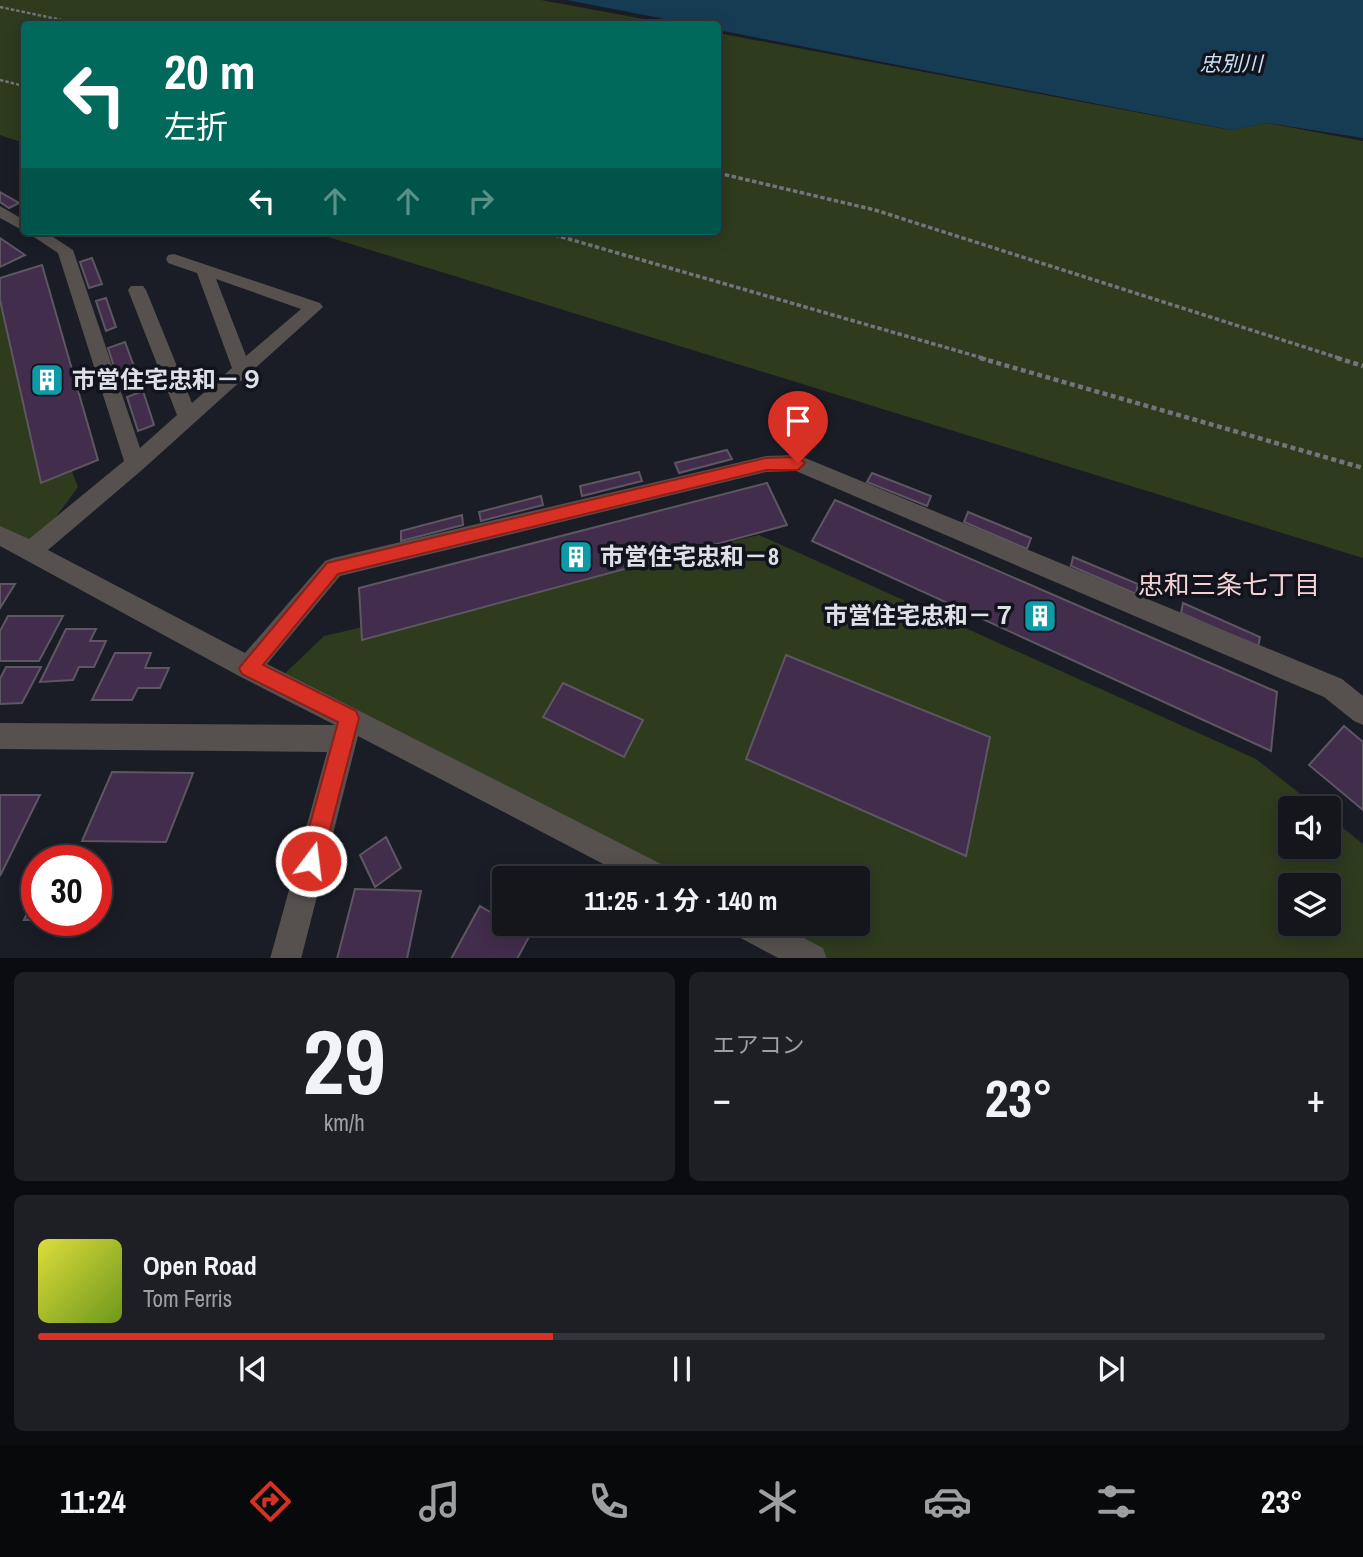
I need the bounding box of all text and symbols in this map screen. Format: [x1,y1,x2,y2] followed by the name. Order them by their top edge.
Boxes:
[164,38,256,104] text: 20 m
[49,49,140,140] icon: left
[1200,49,1264,78] water label: 忠別川
[164,105,228,148] text: 左折
[243,182,281,220] icon: left
[316,182,354,220] icon: ahead
[389,182,427,220] icon: ahead
[462,182,500,220] icon: right
[28,361,66,399] building icon: 市営住宅忠和－９
[72,363,264,395] place label: 市営住宅忠和－９
[768,391,828,463] pin
[779,402,817,440] icon: arrive
[557,538,595,576] building icon: 市営住宅忠和－8
[600,540,779,572] place label: 市営住宅忠和－8
[1138,567,1320,602] district label: 忠和三条七丁目
[1021,597,1059,635] building icon: 市営住宅忠和－７
[824,599,1016,631] place label: 市営住宅忠和－７
[1278,796,1341,936] map controls
[1278,796,1341,859] button: sound
[274,824,348,898] position arrow
[21,845,112,936] speed limit sign: 30
[1278,873,1341,936] button: layers
[584,883,778,918] text: 11:25 · 1 分 · 140 m
[303,1000,386,1122] text: 29
[713,1029,805,1060] text: エアコン
[985,1063,1053,1133] text: 23°
[713,1073,731,1124] text: −
[1307,1073,1325,1124] text: +
[324,1107,365,1138] text: km/h
[143,1248,257,1283] text: Open Road
[143,1283,232,1314] text: Tom Ferris
[234,1350,272,1388] icon: previous
[663,1350,701,1388] icon: pause
[1092,1350,1130,1388] icon: next
[246,1477,295,1526] icon: directions
[415,1477,464,1526] icon: music
[584,1477,633,1526] icon: phone
[753,1477,802,1526] icon: climate
[923,1477,972,1526] icon: car
[1092,1477,1141,1526] icon: filters
[60,1480,126,1523] text: 11:24
[1261,1480,1303,1523] text: 23°

